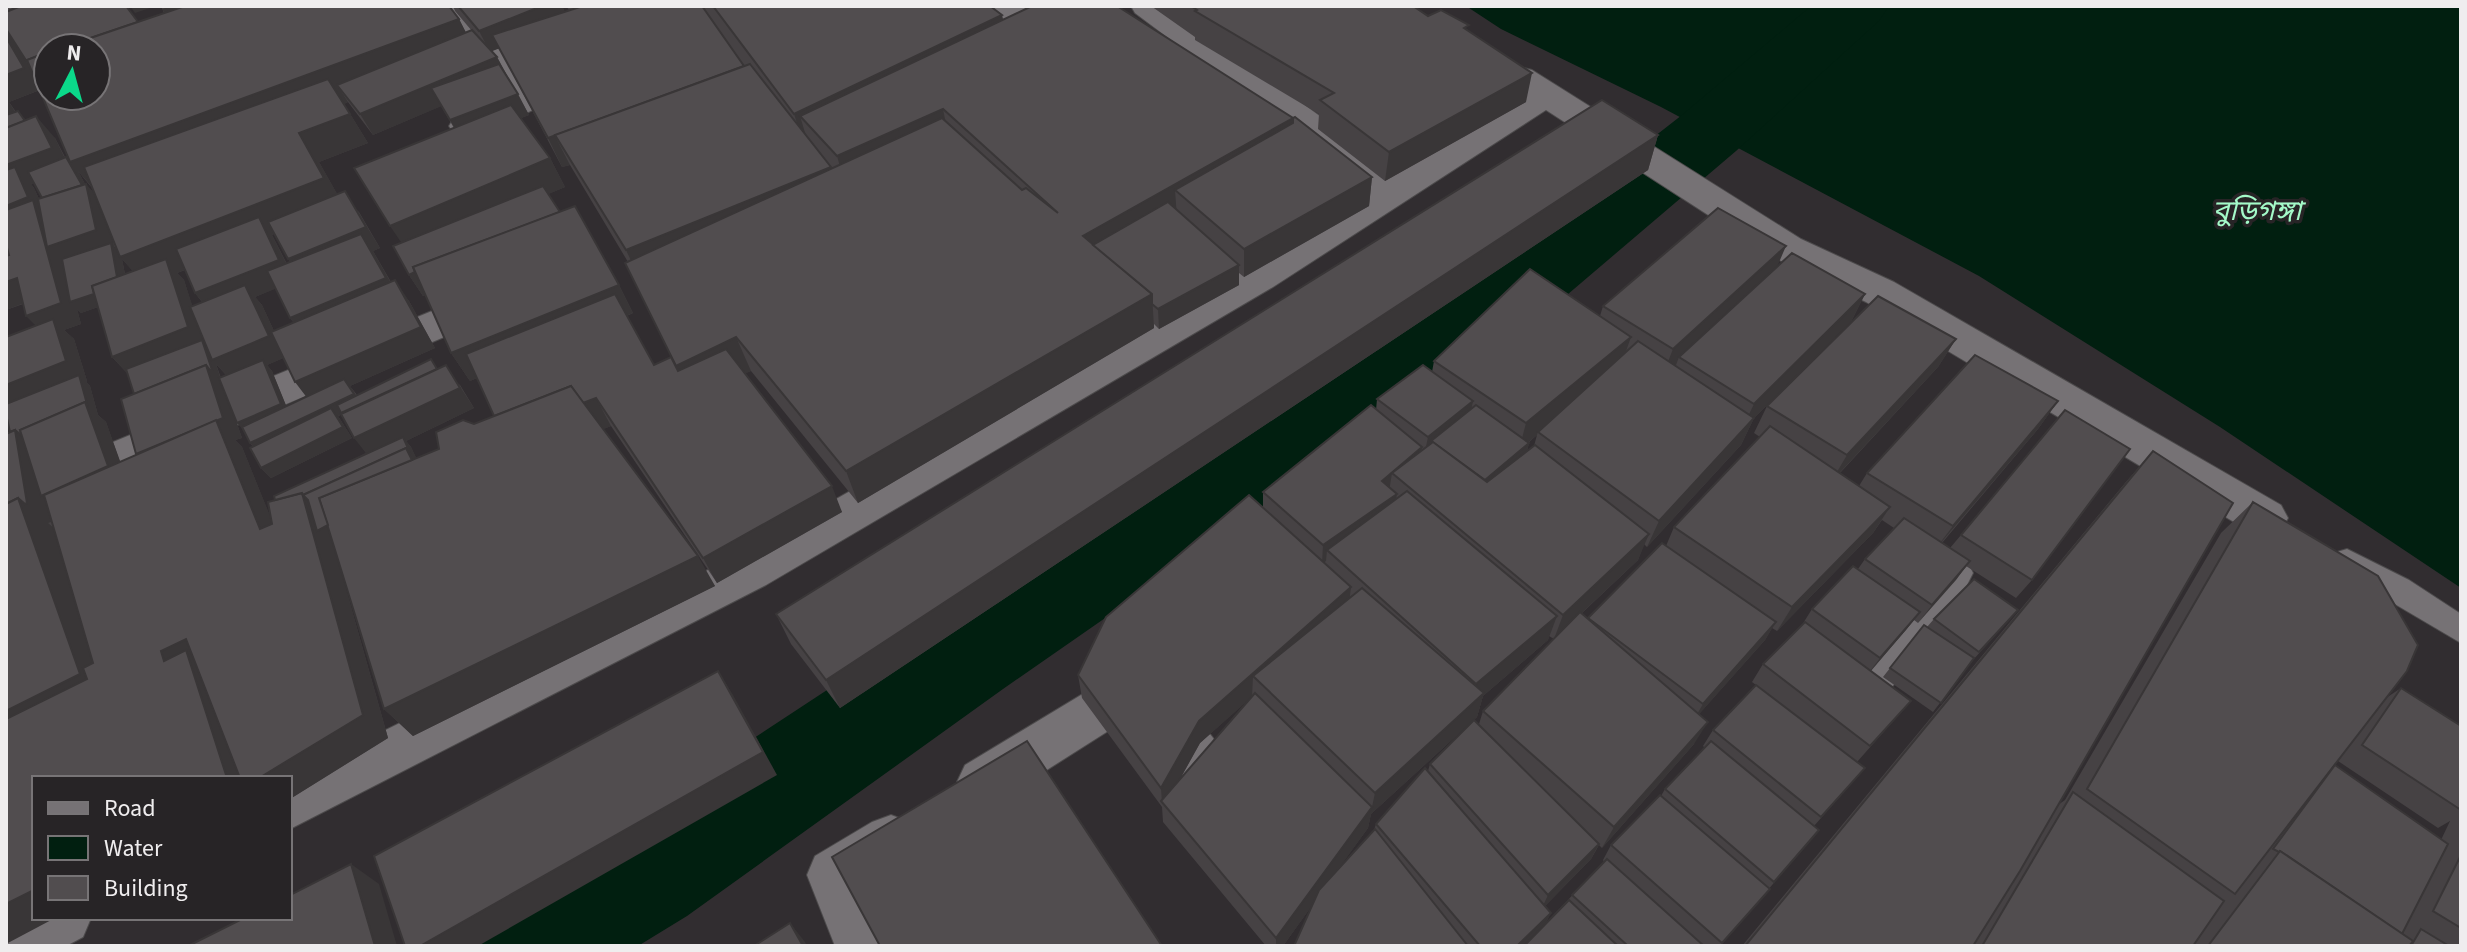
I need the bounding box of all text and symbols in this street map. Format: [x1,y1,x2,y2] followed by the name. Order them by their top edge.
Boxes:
[32,32,112,112] north arrow
[65,36,83,70] text: N
[2213,191,2307,231] water label: বুড়িগঙ্গা
[32,776,292,920] legend
[104,791,156,826] text: Road
[104,831,163,866] text: Water
[104,871,188,906] text: Building

